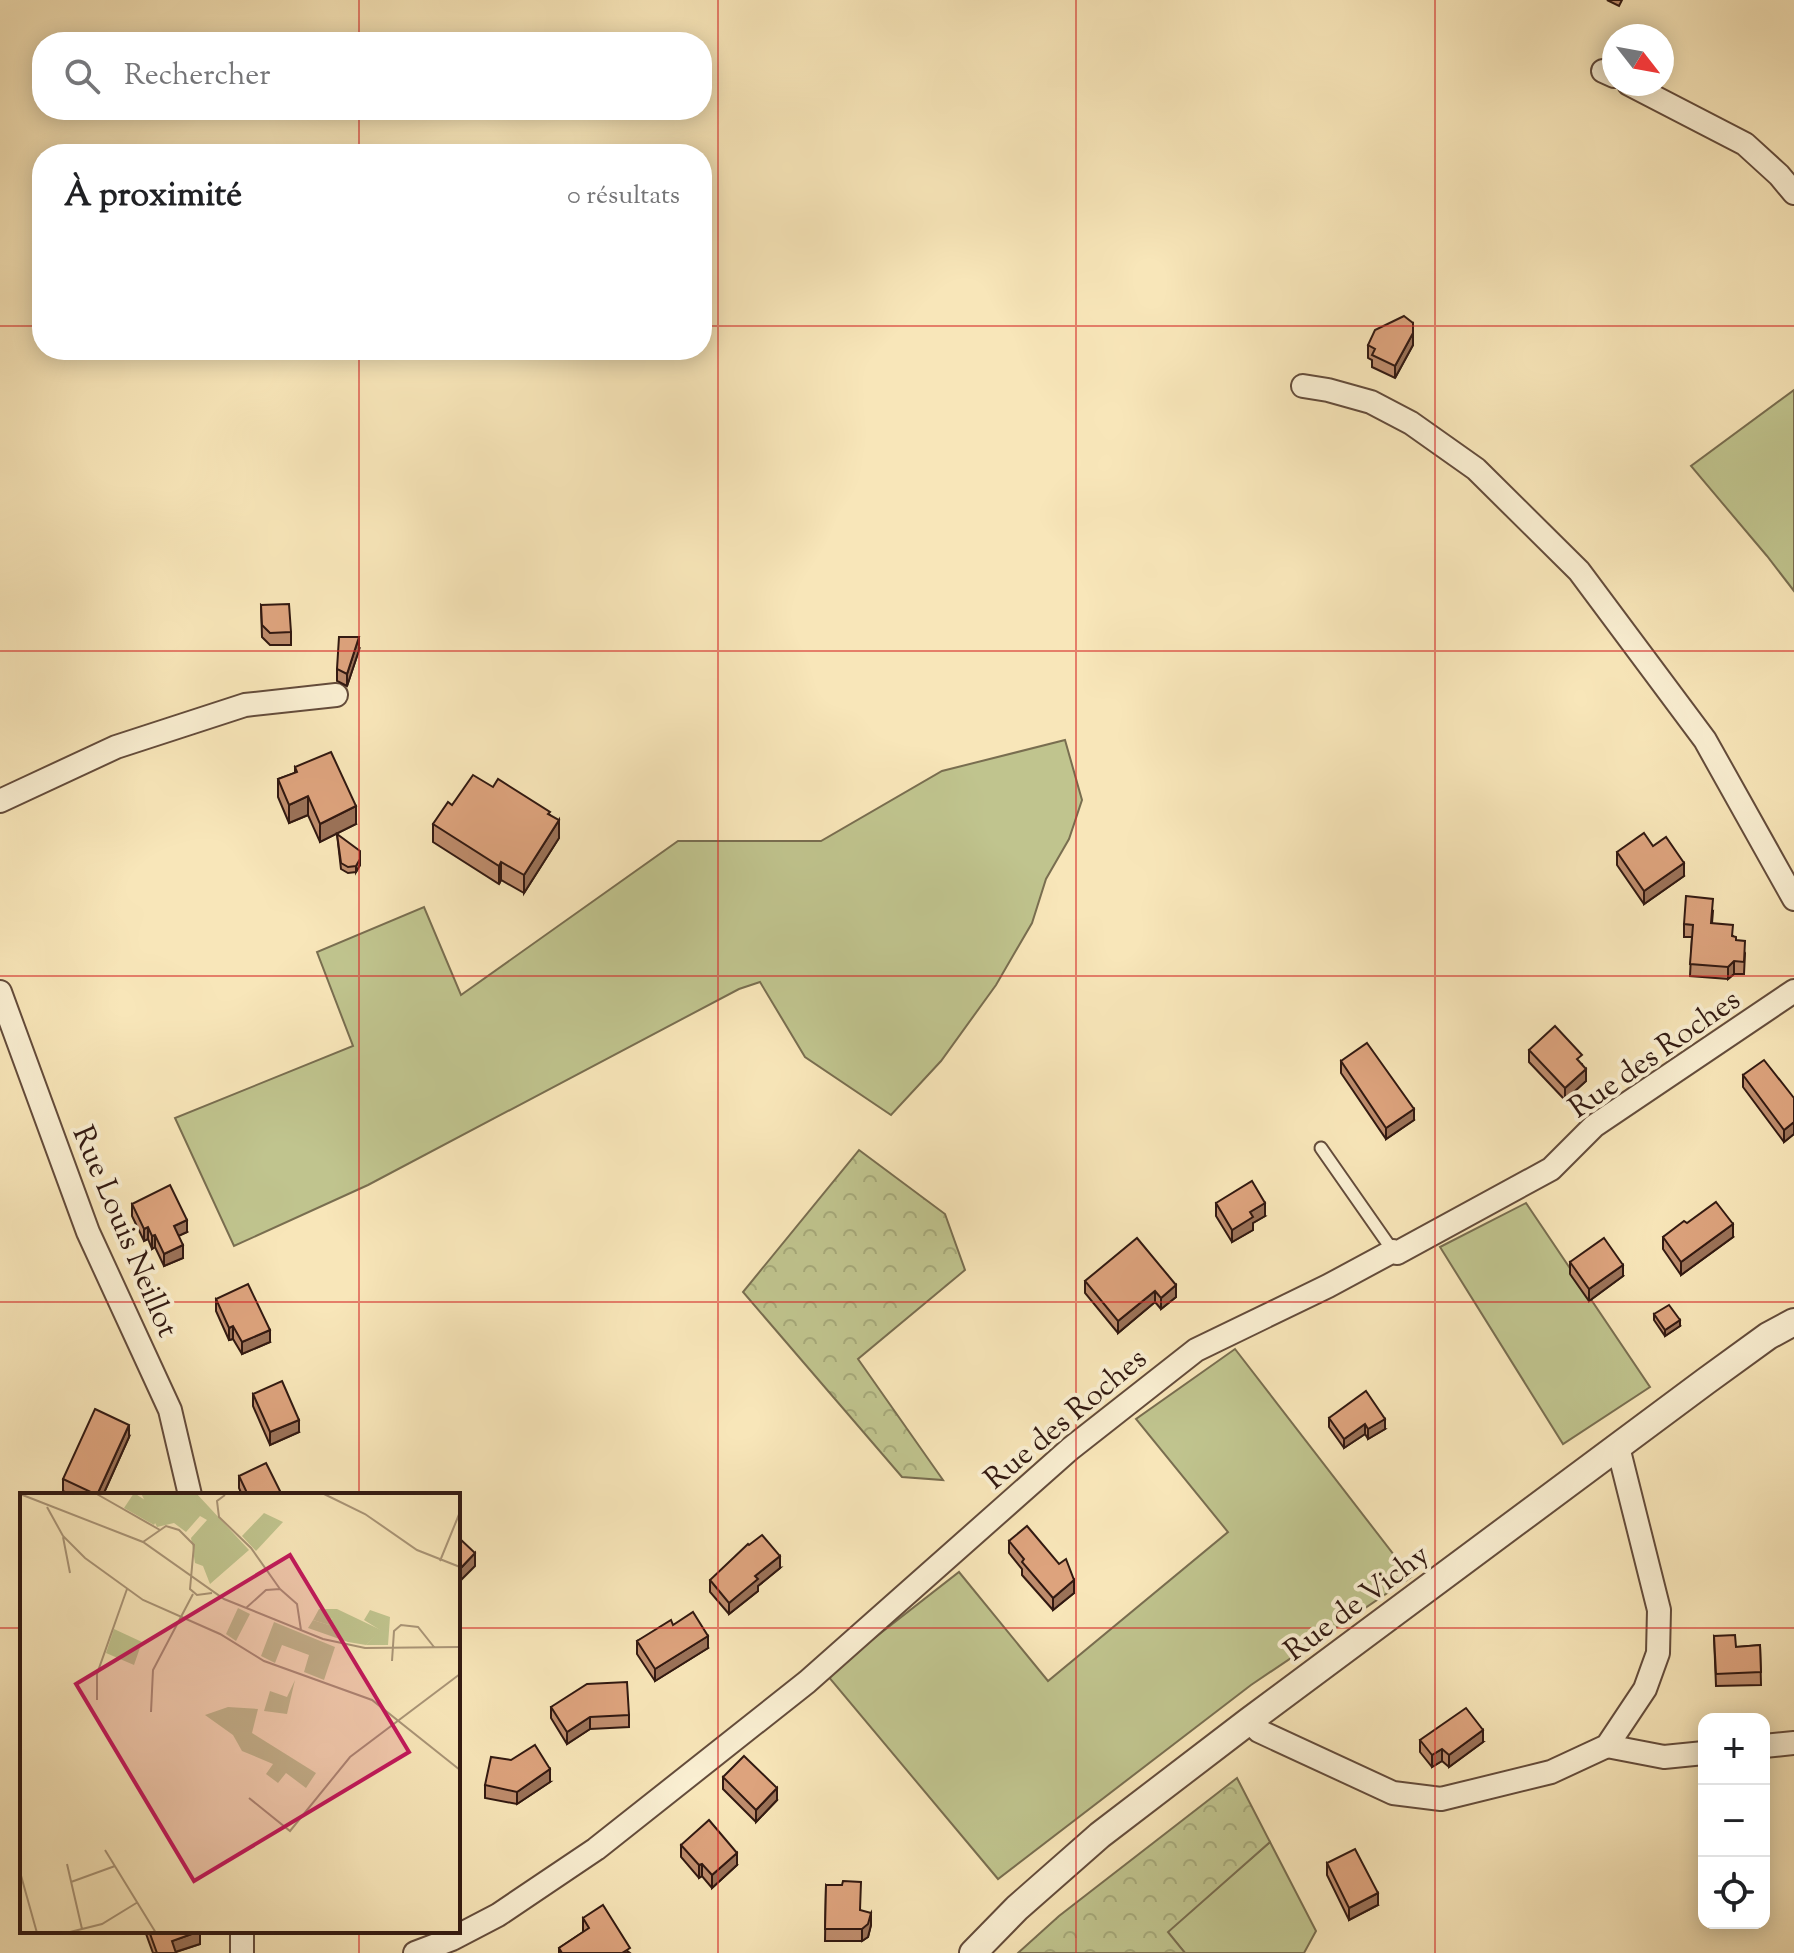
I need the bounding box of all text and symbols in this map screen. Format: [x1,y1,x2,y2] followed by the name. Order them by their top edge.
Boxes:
[1602,24,1674,96] north arrow
[32,32,712,120] search box
[60,54,104,98] icon: search
[124,55,271,98] text: Rechercher
[64,172,242,221] text: À proximité
[567,178,680,215] text: 0 résultats
[1561,980,1750,1130] street label: Rue des Roches
[60,1120,188,1344] street label: Rue Louis Neillot
[976,1339,1157,1501] street label: Rue des Roches
[20,1493,460,1933] inset map
[1276,1535,1439,1673] street label: Rue de Vichy
[1698,1713,1770,1929] map controls
[1698,1713,1770,1785] button: +
[1698,1785,1770,1857] button: −
[1698,1857,1770,1929] button: locate

